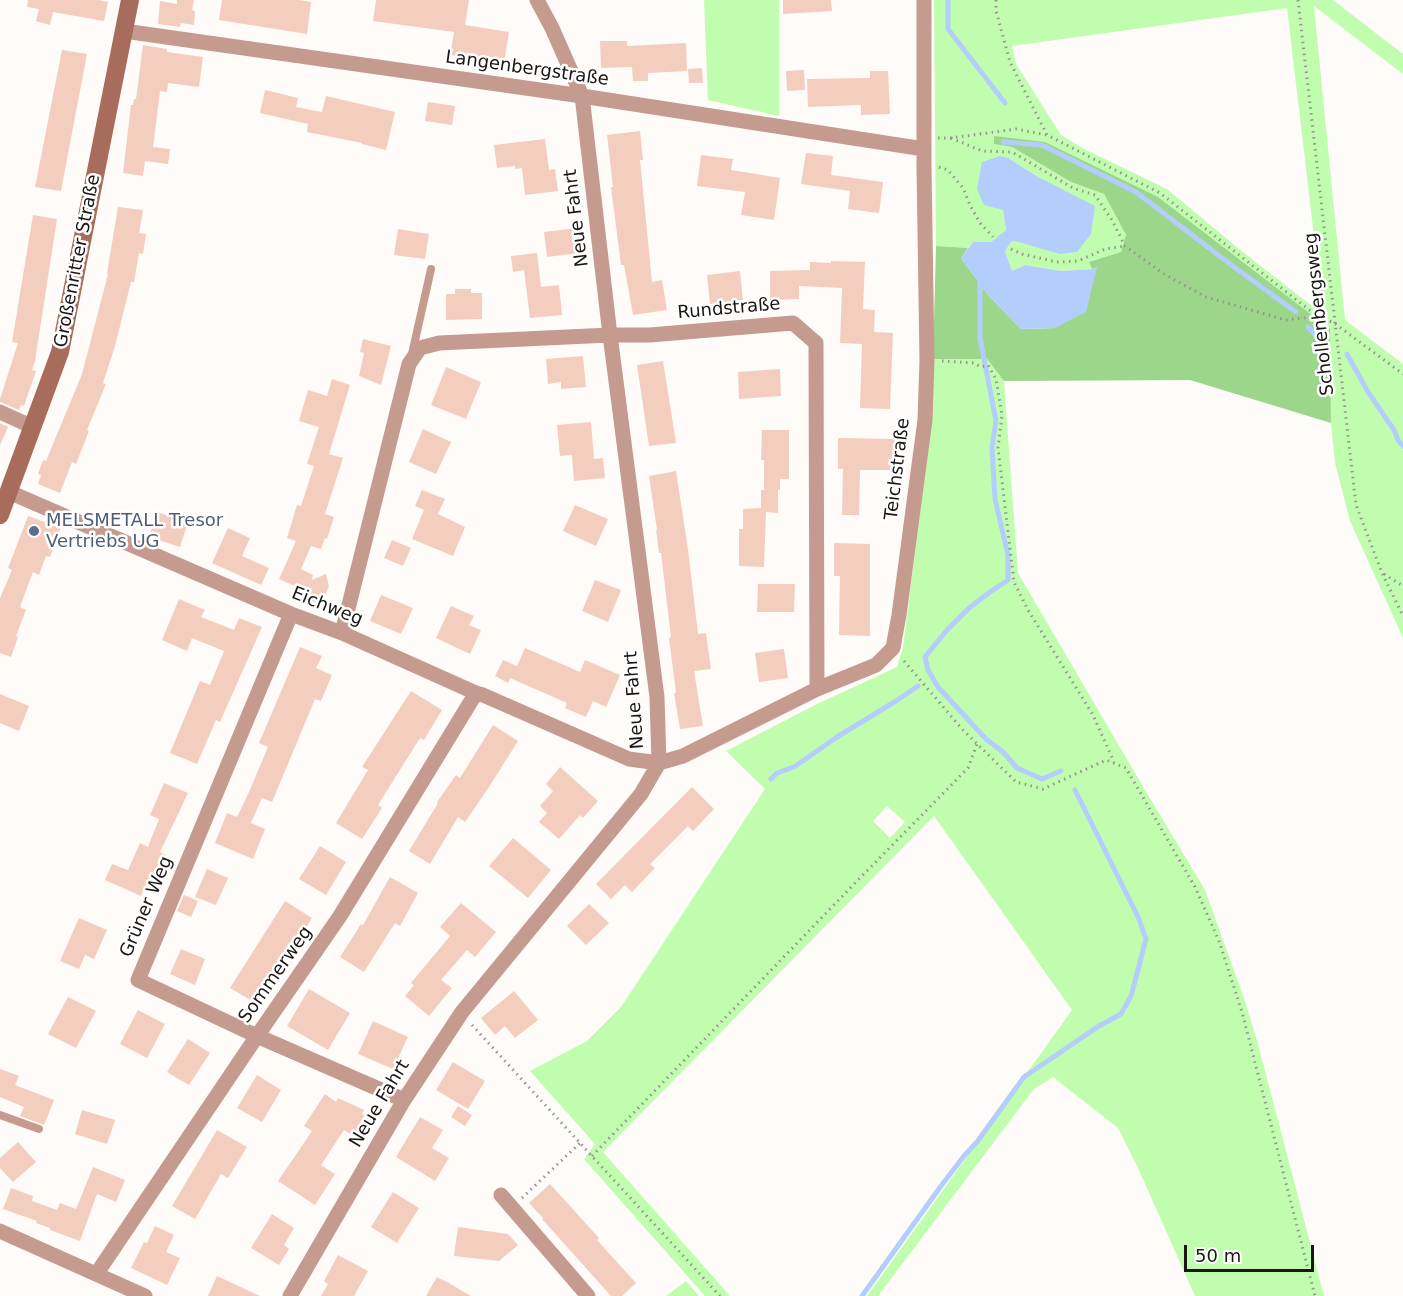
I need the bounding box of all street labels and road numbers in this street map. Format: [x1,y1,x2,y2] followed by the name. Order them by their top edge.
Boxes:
[444,47,610,91] street label: Langenbergstraße
[560,168,594,268] street label: Neue Fahrt
[51,173,105,349] street label: Großenritter Straße
[1301,231,1339,397] street label: Schollenbergsweg
[677,294,781,324] street label: Rundstraße
[881,417,915,521] street label: Teichstraße
[288,583,366,631] street label: Eichweg
[621,650,649,750] street label: Neue Fahrt
[116,853,178,961] street label: Grüner Weg
[235,922,317,1028] street label: Sommerweg
[345,1056,415,1152] street label: Neue Fahrt

